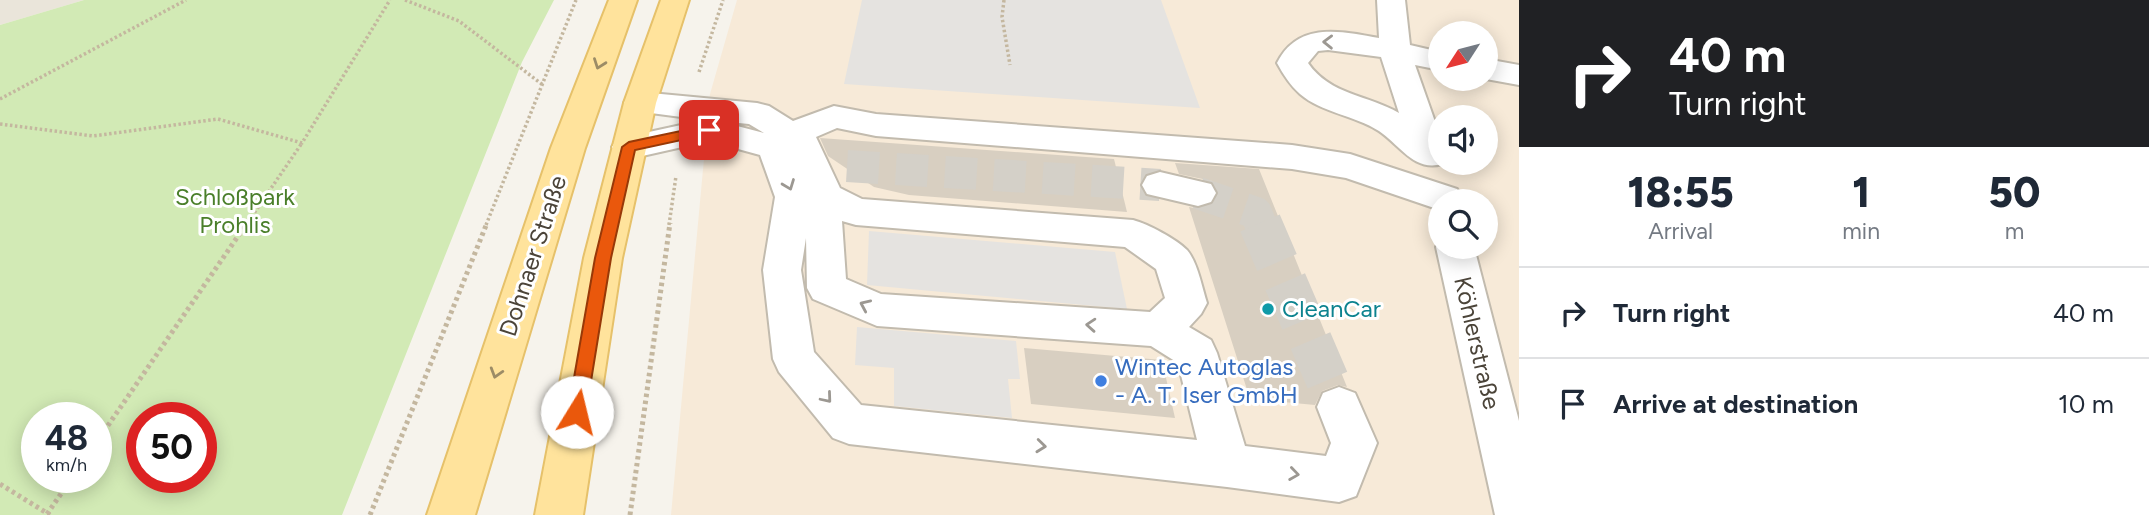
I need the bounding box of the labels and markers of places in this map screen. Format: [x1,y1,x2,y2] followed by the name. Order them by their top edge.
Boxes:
[679,100,739,160] pin
[1282,294,1381,323] place label: CleanCar
[1260,301,1276,317] marker: CleanCar
[1115,352,1298,409] place label: Wintec Autoglas - A. T. Iser GmbH
[1093,373,1109,389] marker: Wintec Autoglas - A. T. Iser GmbH

